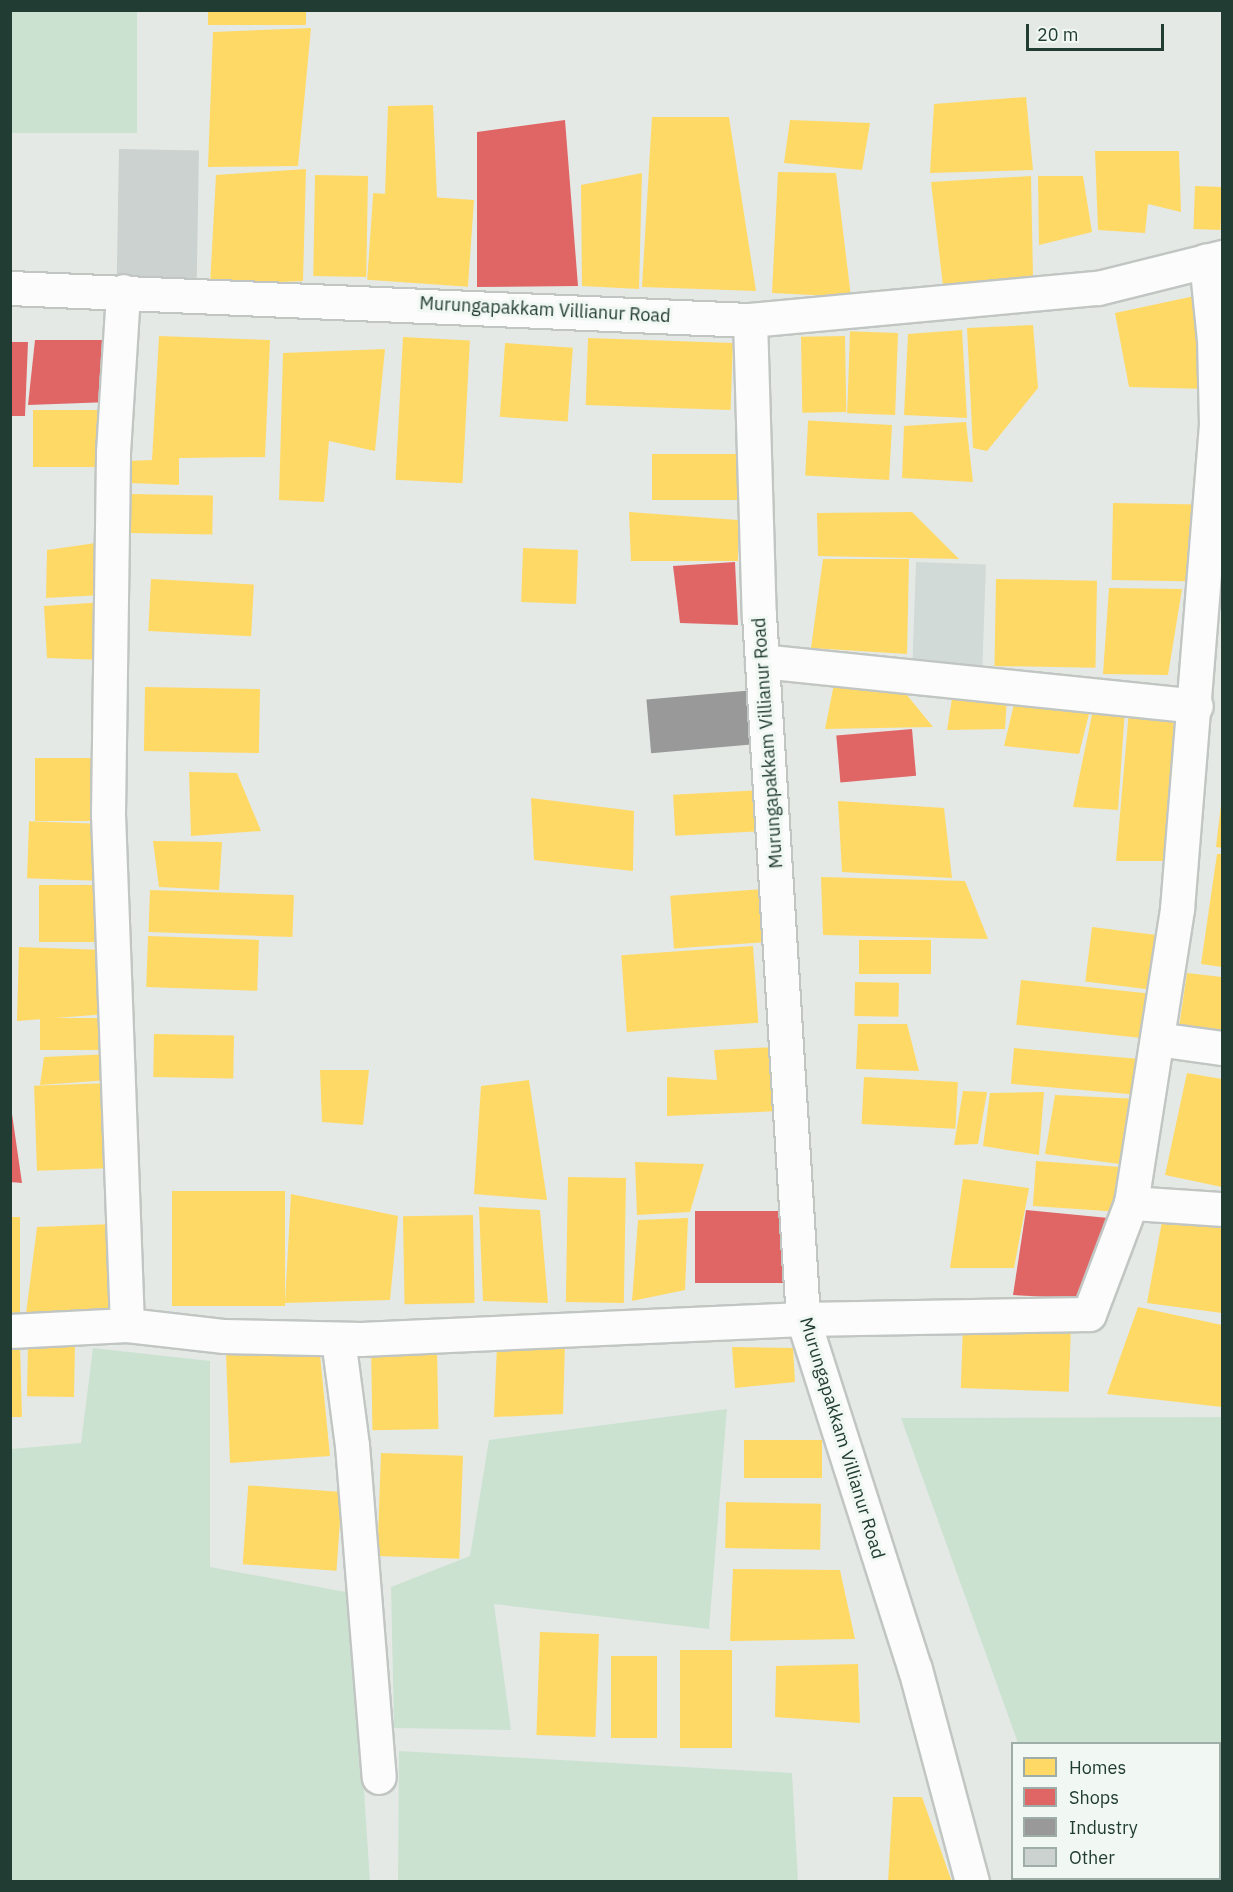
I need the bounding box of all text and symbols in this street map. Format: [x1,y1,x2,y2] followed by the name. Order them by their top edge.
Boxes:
[1029,12,1167,50] scale bar
[1037,23,1079,46] text: 20 m
[419,293,671,327] street label: Murungapakkam Villianur Road
[748,617,788,869] street label: Murungapakkam Villianur Road
[795,1315,889,1561] street label: Murungapakkam Villianur Road
[1011,1742,1221,1880] legend
[1069,1756,1126,1779] text: Homes
[1069,1786,1119,1809] text: Shops
[1069,1816,1138,1839] text: Industry
[1069,1846,1115,1869] text: Other

